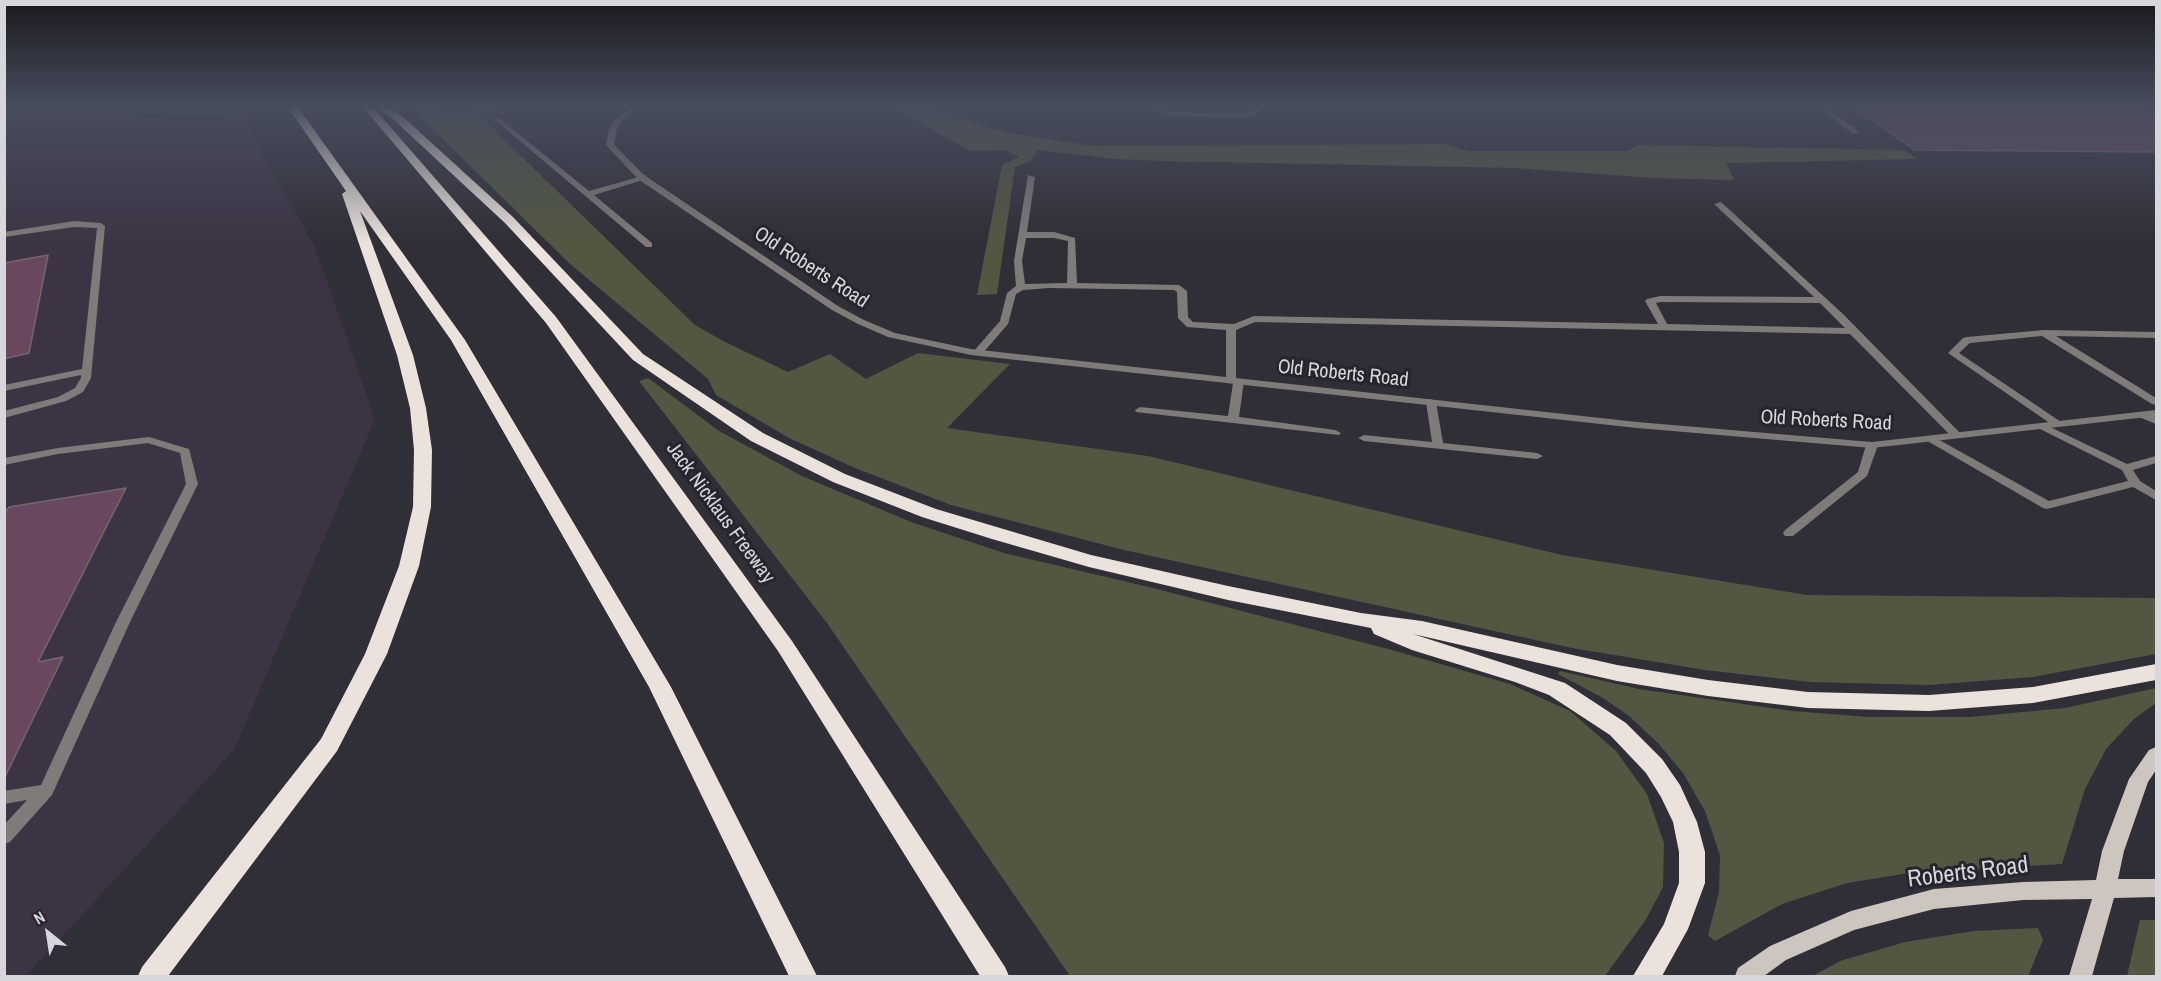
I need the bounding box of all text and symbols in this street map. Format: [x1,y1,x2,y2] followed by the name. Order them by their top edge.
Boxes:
[749,222,873,314] street label: Old Roberts Road
[1276,355,1410,393] street label: Old Roberts Road
[1760,406,1892,436] street label: Old Roberts Road
[661,438,779,588] street label: Jack Nicklaus Freeway
[1906,851,2030,895] street label: Roberts Road
[18,903,78,963] north arrow
[29,906,49,929] text: N

